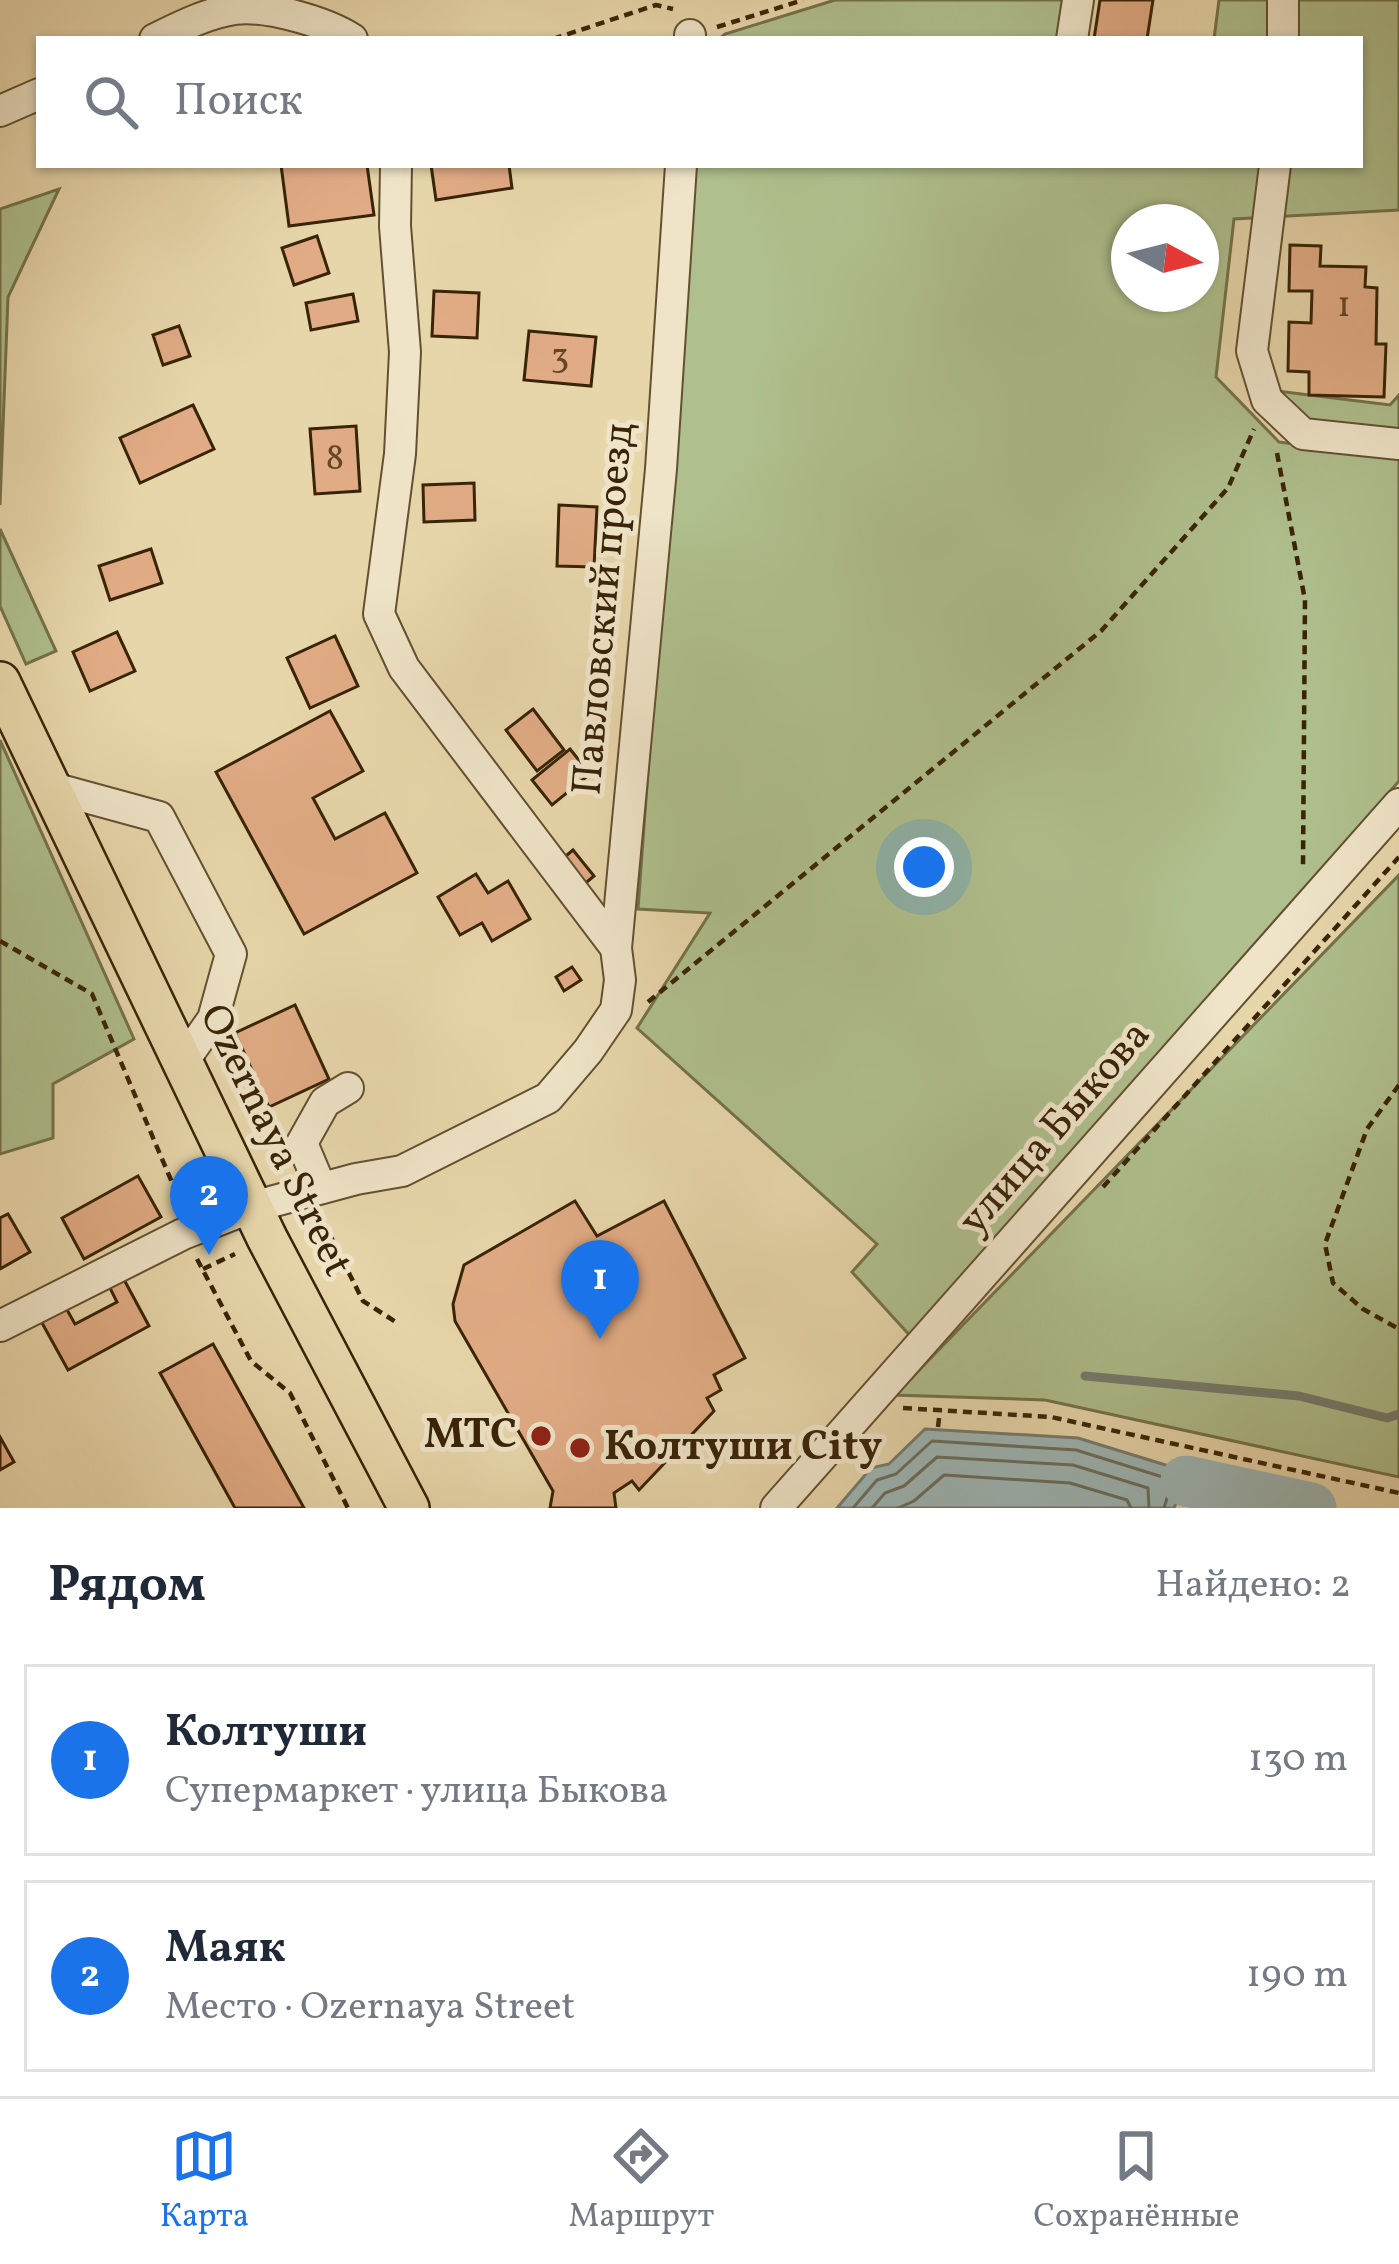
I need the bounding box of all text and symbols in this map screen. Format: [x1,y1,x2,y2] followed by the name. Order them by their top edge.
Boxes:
[36,36,1363,168] search box
[78,69,144,135] icon: search
[174,71,303,134] text: Поиск
[1111,204,1219,312] north arrow
[1337,282,1351,332] house number: 1
[551,333,569,383] house number: 3
[559,420,651,798] street label: Павловский проезд
[326,435,344,485] house number: 8
[894,837,954,897] your location
[183,995,365,1287] street label: Ozernaya Street
[946,1009,1166,1249] street label: улица Быкова
[170,1156,248,1255] pin: 2
[561,1240,639,1339] pin: 1
[424,1407,517,1466] place label: МТС
[604,1419,883,1478] place label: Колтуши City
[528,1423,554,1449] marker: МТС
[567,1435,593,1461] marker: Колтуши City
[48,1551,206,1622] text: Рядом
[1155,1559,1351,1613] text: Найдено: 2
[165,1702,367,1765] text: Колтуши
[82,1733,98,1787] text: 1
[1248,1733,1348,1787] text: 130 m
[165,1765,668,1819] text: Супермаркет · улица Быкова
[165,1918,286,1981] text: Маяк
[80,1949,100,2003] text: 2
[1246,1949,1348,2003] text: 190 m
[165,1981,575,2035] text: Место · Ozernaya Street
[160,2123,249,2241] tab: Карта
[569,2123,714,2241] tab: Маршрут
[1033,2123,1239,2241] tab: Сохранённые

